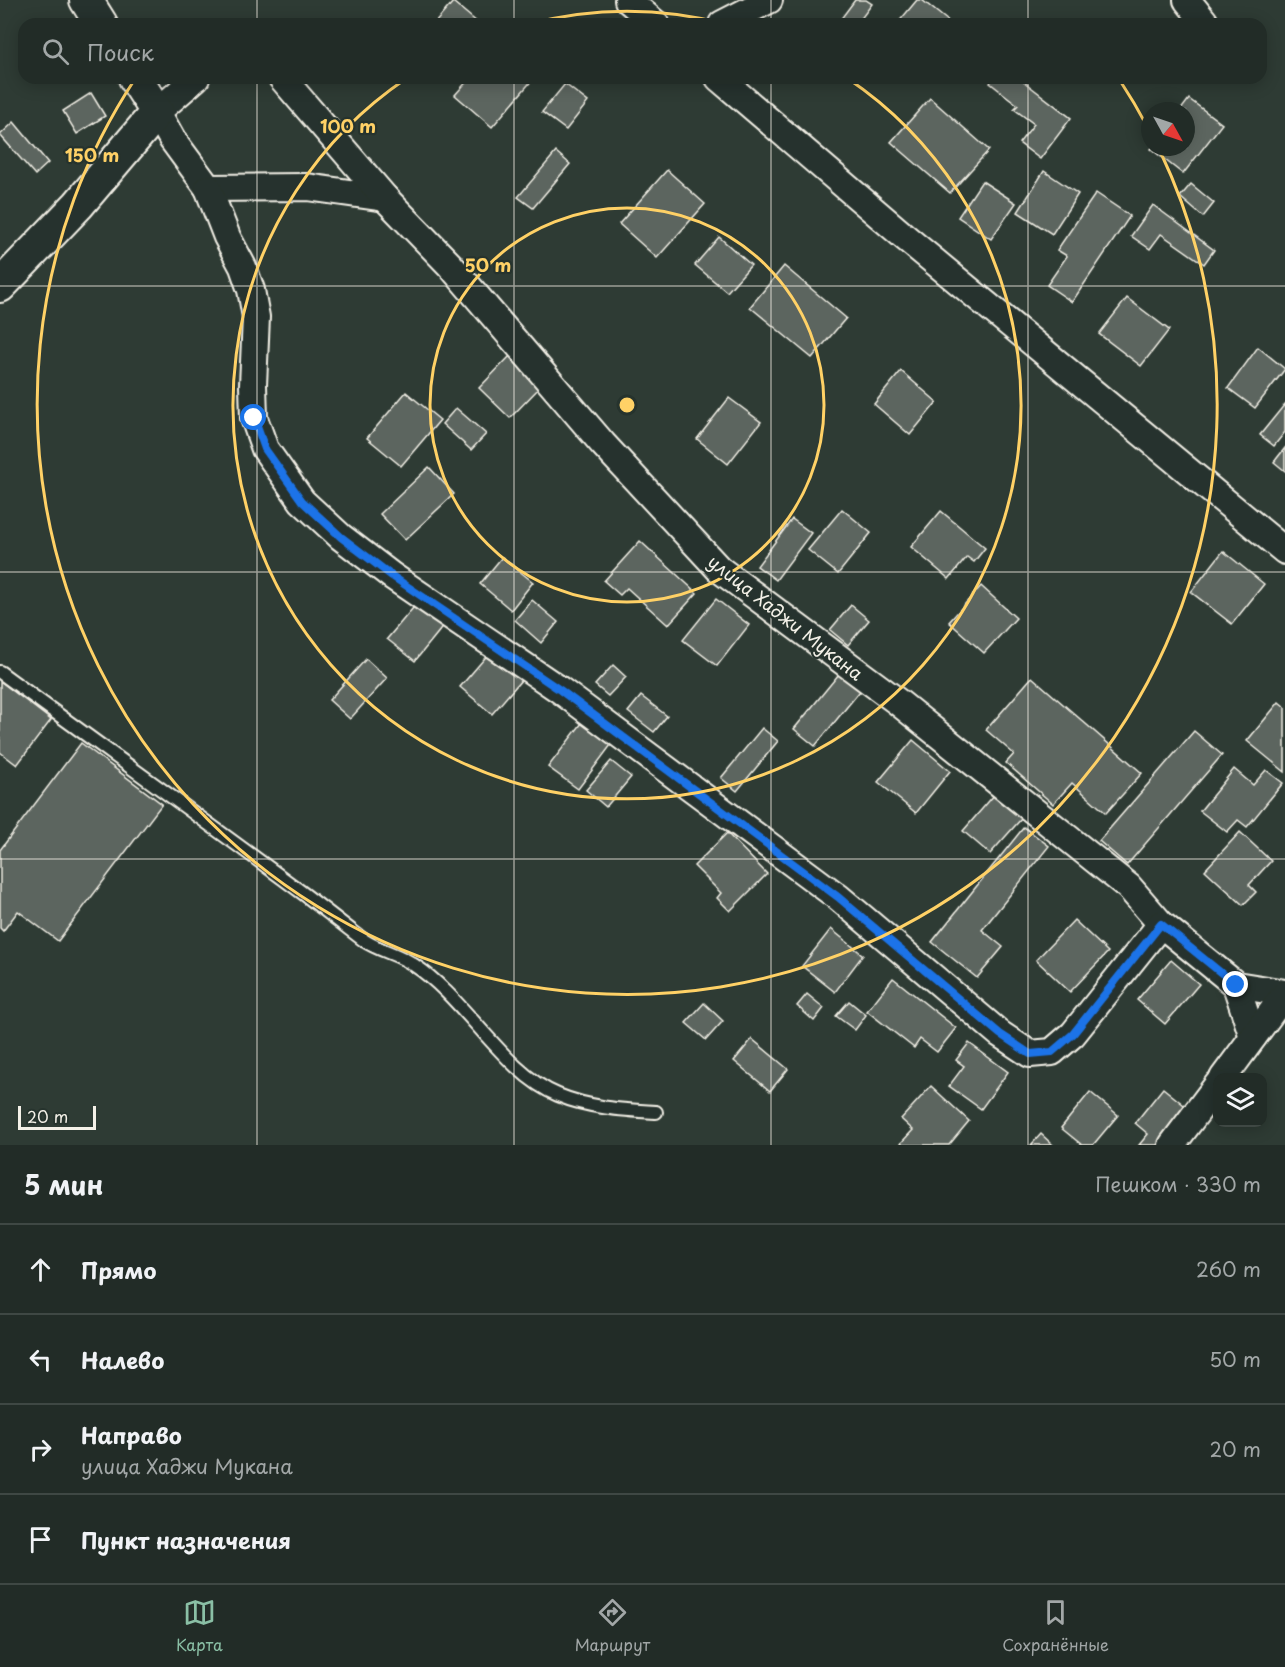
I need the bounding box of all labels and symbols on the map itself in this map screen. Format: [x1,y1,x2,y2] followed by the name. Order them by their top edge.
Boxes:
[1141,102,1195,156] north arrow
[320,112,376,139] text: 100 m
[65,141,119,168] text: 150 m
[465,251,511,278] text: 50 m
[617,395,637,415] centre of rings
[240,404,266,430] route start
[703,548,870,687] street label: улица Хаджи Мукана
[1222,971,1248,997] route end
[18,1103,96,1130] scale bar

